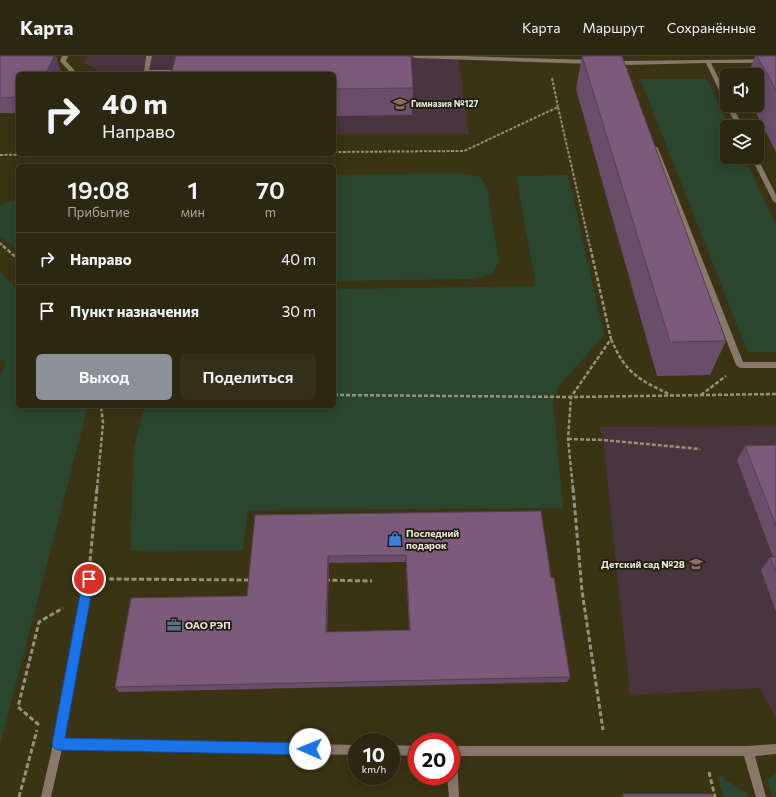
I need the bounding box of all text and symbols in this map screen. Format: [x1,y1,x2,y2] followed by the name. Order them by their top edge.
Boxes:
[20,16,73,39] text: Карта
[522,19,560,36] text: Карта
[582,19,645,36] text: Маршрут
[667,19,756,36] text: Сохранённые
[720,68,764,164] map controls
[720,68,764,112] button: sound
[102,86,168,120] text: 40 m
[36,88,88,140] icon: right
[392,96,408,112] school or university icon: Гимназия №127
[411,98,479,109] place label: Гимназия №127
[102,120,175,142] text: Направо
[720,120,764,164] button: layers
[67,175,129,204] text: 19:08
[188,175,198,204] text: 1
[256,175,285,204] text: 70
[67,204,130,220] text: Прибытие
[181,204,205,220] text: мин
[265,204,276,220] text: m
[36,248,58,270] icon: right
[70,250,132,268] text: Направо
[281,250,316,268] text: 40 m
[36,300,58,322] icon: arrive
[70,302,199,320] text: Пункт назначения
[282,302,316,320] text: 30 m
[36,354,172,400] button: Выход
[180,354,316,400] button: Поделиться
[406,527,459,551] place label: Последний подарок
[387,531,403,547] shop icon: Последний подарок
[688,556,704,572] school or university icon: Детский сад №28
[601,558,685,570] place label: Детский сад №28
[72,562,106,596] pin
[78,568,100,590] icon: arrive
[166,617,182,633] office icon: ОАО РЭП
[185,619,231,631] place label: ОАО РЭП
[289,728,331,770] position arrow
[408,733,460,785] speed limit sign: 20
[363,742,385,766] text: 10
[362,763,386,775] text: km/h

